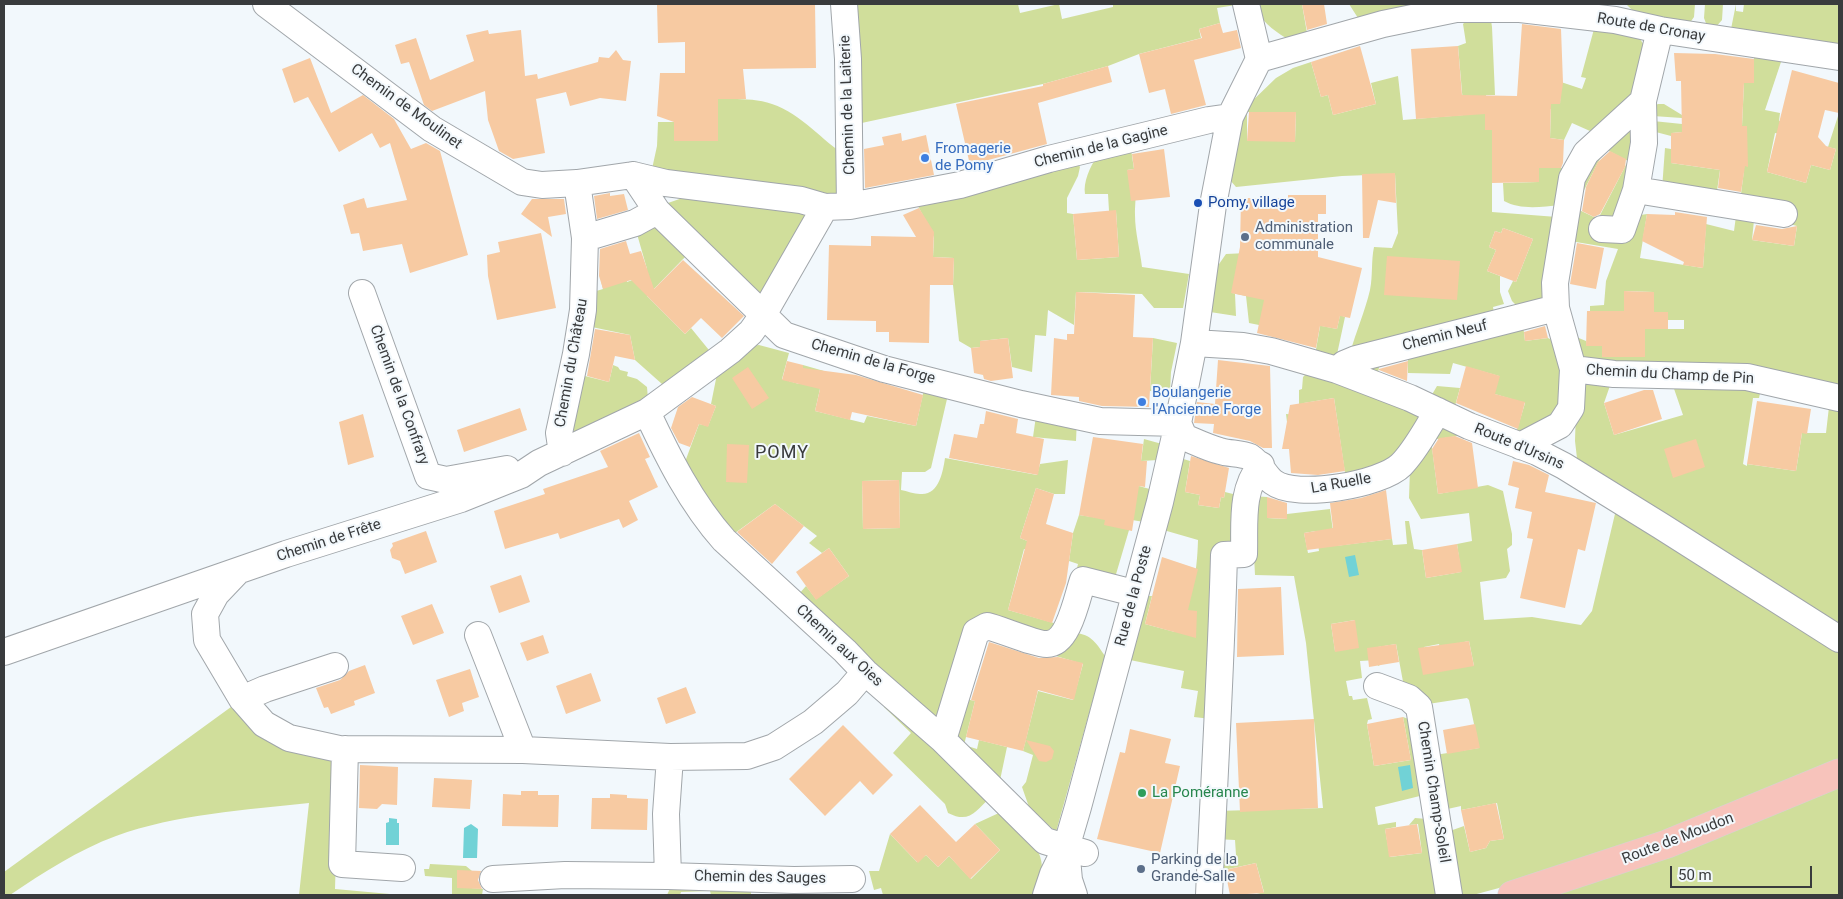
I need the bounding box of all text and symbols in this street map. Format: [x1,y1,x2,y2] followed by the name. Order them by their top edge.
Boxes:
[1596,10,1706,46] street label: Route de Cronay
[837,35,859,175] street label: Chemin de la Laiterie
[347,61,465,153] street label: Chemin de Moulinet
[1032,122,1170,172] street label: Chemin de la Gagine
[935,140,1011,175] place label: Fromagerie de Pomy
[919,152,931,164] marker: Fromagerie de Pomy
[1208,194,1295,212] place label: Pomy, village
[1192,197,1204,209] marker: Pomy, village
[1255,219,1353,254] place label: Administration communale
[1239,231,1251,243] marker: Administration communale
[552,297,592,429] street label: Chemin du Château
[1401,317,1489,355] street label: Chemin Neuf
[365,323,433,467] street label: Chemin de la Confrary
[809,336,937,388] street label: Chemin de la Forge
[1586,362,1754,388] street label: Chemin du Champ de Pin
[1152,384,1261,419] place label: Boulangerie l'Ancienne Forge
[1136,396,1148,408] marker: Boulangerie l'Ancienne Forge
[1471,420,1567,474] street label: Route d'Ursins
[754,442,810,464] district label: POMY
[1310,470,1372,498] street label: La Ruelle
[274,516,384,566] street label: Chemin de Frête
[1112,544,1156,648] street label: Rue de la Poste
[792,601,886,691] street label: Chemin aux Oies
[1413,720,1453,864] street label: Chemin Champ-Soleil
[1152,784,1248,802] place label: La Poméranne
[1136,787,1148,799] marker: La Poméranne
[1620,809,1736,869] street label: Route de Moudon
[1151,851,1237,886] place label: Parking de la Grande-Salle
[1673,856,1816,888] scale bar
[1135,863,1147,875] marker: Parking de la Grande-Salle
[1678,866,1712,884] text: 50 m
[694,868,826,888] street label: Chemin des Sauges

